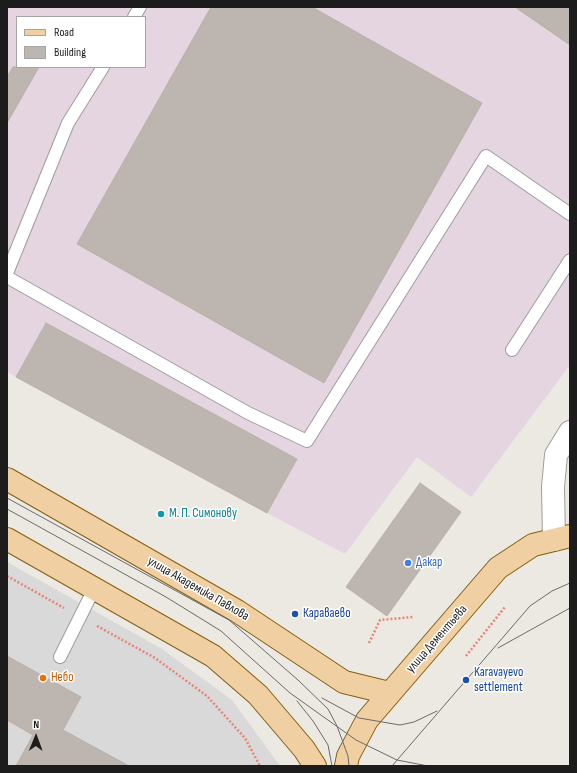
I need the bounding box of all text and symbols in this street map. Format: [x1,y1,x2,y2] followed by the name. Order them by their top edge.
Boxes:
[16,16,146,68] legend
[54,25,74,40] text: Road
[54,45,86,60] text: Building
[169,506,237,522] place label: М. П. Симонову
[156,509,166,519] marker: М. П. Симонову
[144,554,252,624] street label: улица Академика Павлова
[416,555,442,571] place label: Дакар
[403,558,413,568] marker: Дакар
[403,602,471,676] street label: улица Дементьева
[303,606,351,622] place label: Караваево
[290,609,300,619] marker: Караваево
[474,665,523,696] place label: Karavayevo settlement
[51,670,74,686] place label: Небо
[38,673,48,683] marker: Небо
[461,675,471,685] marker: Karavayevo settlement
[16,717,56,757] north arrow
[33,718,39,731] text: N

